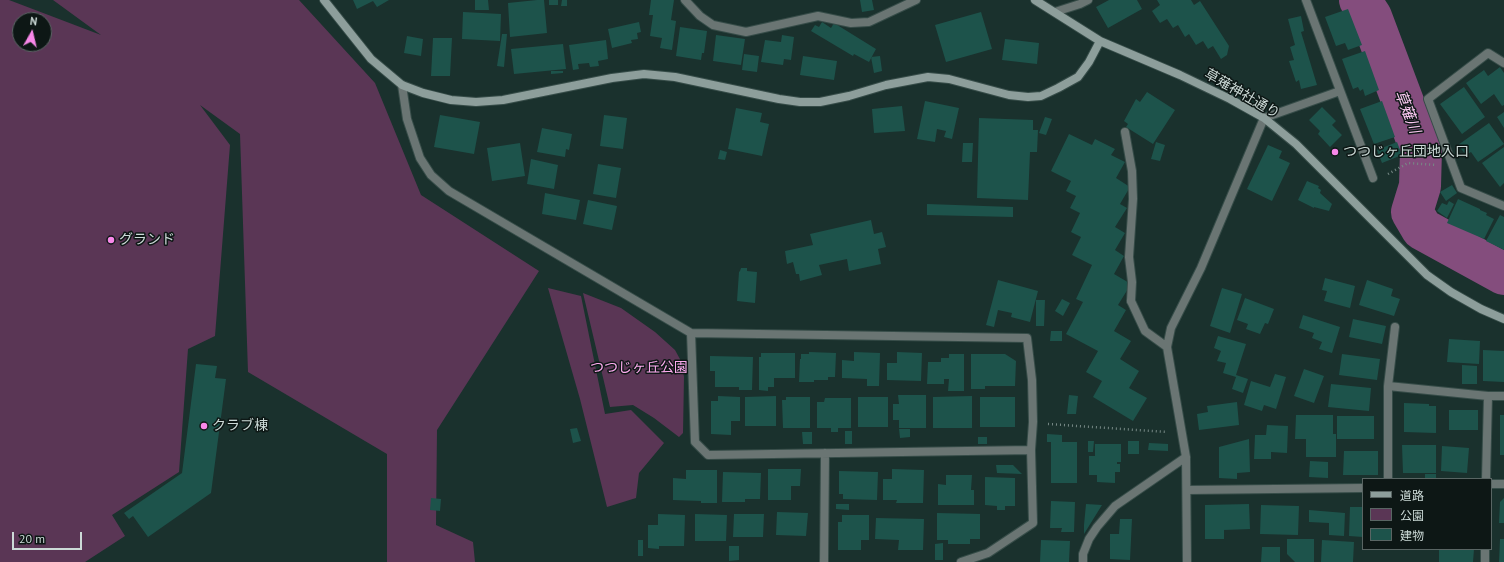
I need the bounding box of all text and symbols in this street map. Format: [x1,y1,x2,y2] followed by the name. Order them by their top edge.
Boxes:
[12,12,52,52] north arrow
[29,14,38,29] text: N
[1201,66,1283,122] street label: 草薙神社通り
[1391,88,1423,136] water label: 草薙川
[1343,144,1469,160] place label: つつじヶ丘団地入口
[1330,147,1340,157] marker: つつじヶ丘団地入口
[119,232,175,248] place label: グランド
[106,235,116,245] marker: グランド
[590,360,688,376] park label: つつじヶ丘公園
[212,418,268,434] place label: クラブ棟
[199,421,209,431] marker: クラブ棟
[1362,478,1492,550] legend
[1400,488,1424,503] text: 道路
[1400,508,1424,523] text: 公園
[14,524,84,550] scale bar
[1400,528,1424,543] text: 建物
[19,531,45,546] text: 20 m

